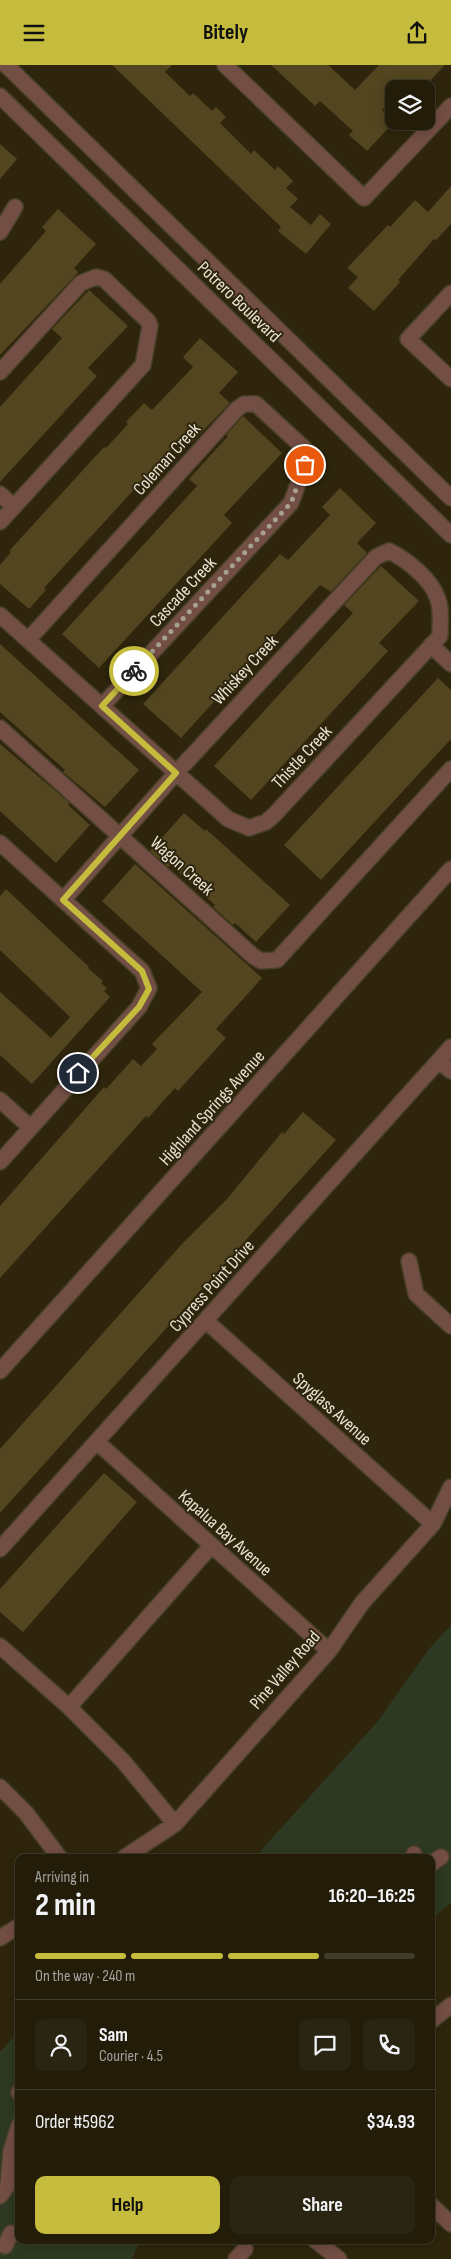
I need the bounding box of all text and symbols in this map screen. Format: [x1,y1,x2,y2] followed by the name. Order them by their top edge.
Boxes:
[20,19,48,47] icon: menu
[203,19,248,46] text: Bitely
[403,19,431,47] icon: share
[385,80,435,130] map controls
[385,80,435,130] button: layers
[193,257,285,347] street label: Potrero Boulevard
[129,418,205,500] street label: Coleman Creek
[284,444,326,486] pin
[291,451,319,479] icon: bag
[145,552,221,631] street label: Cascade Creek
[207,631,283,709] street label: Whiskey Creek
[109,646,159,696] courier
[120,657,148,685] icon: bike
[268,721,337,793] street label: Thistle Creek
[146,832,218,900] street label: Wagon Creek
[155,1046,269,1170] street label: Highland Springs Avenue
[57,1052,99,1094] pin
[64,1059,92,1087] icon: home
[165,1236,259,1336] street label: Cypress Point Drive
[288,1368,376,1450] street label: Spyglass Avenue
[174,1485,276,1581] street label: Kapalua Bay Avenue
[245,1627,325,1713] street label: Pine Valley Road
[35,1868,89,1887] text: Arriving in
[329,1885,415,1908] text: 16:20–16:25
[35,1886,96,1925] text: 2 min
[35,1967,135,1986] text: On the way · 240 m
[35,2019,87,2071] button: person
[299,2019,351,2071] button: chat
[363,2019,415,2071] button: phone
[99,2024,128,2047] text: Sam
[99,2047,163,2066] text: Courier · 4.5
[35,2111,115,2134] text: Order #5962
[366,2111,415,2134] text: $34.93
[35,2176,220,2234] button: Help
[230,2176,415,2234] button: Share

